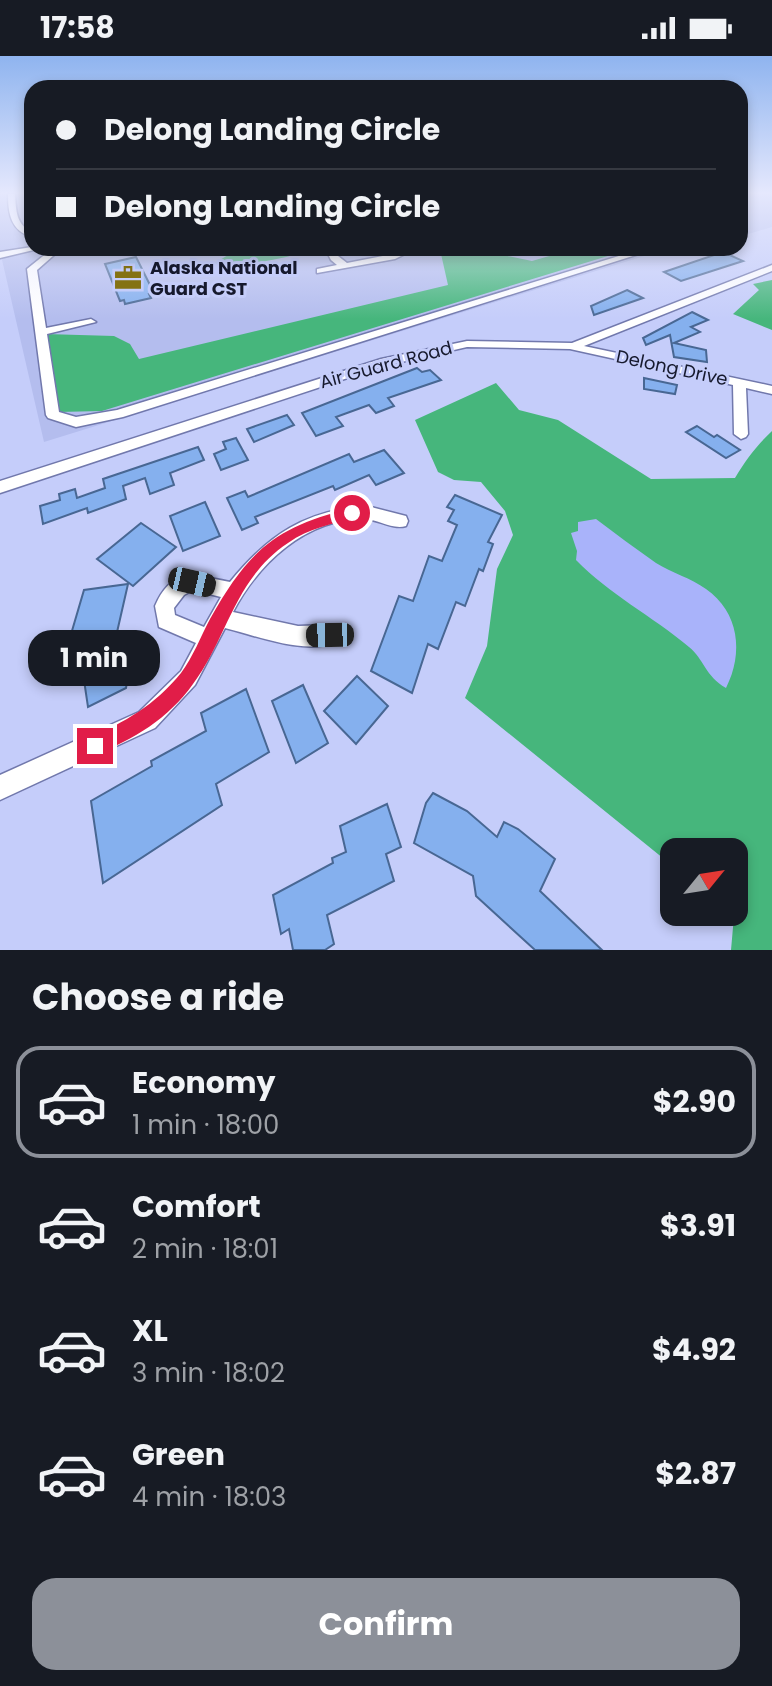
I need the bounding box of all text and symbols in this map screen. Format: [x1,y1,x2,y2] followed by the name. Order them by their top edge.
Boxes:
[40,6,115,49] text: 17:58
[104,108,440,151] text: Delong Landing Circle
[104,185,440,228] text: Delong Landing Circle
[150,255,298,301] place label: Alaska National Guard CST
[113,263,143,293] office icon: Alaska National Guard CST
[317,335,455,394] street label: Air Guard Road
[614,343,730,392] street label: Delong Drive
[334,495,370,531] route start
[166,565,218,599] car
[306,623,354,647] car
[29,630,161,686] callout: 1 min
[60,640,128,676] text: 1 min
[77,728,113,764] route end
[660,838,748,926] north arrow
[660,838,748,926] map controls
[32,972,284,1023] text: Choose a ride
[132,1061,276,1104] text: Economy
[36,1066,108,1138] icon: car
[653,1080,736,1123] text: $2.90
[132,1107,279,1143] text: 1 min · 18:00
[132,1185,261,1228] text: Comfort
[36,1190,108,1262] icon: car
[660,1204,736,1247] text: $3.91
[132,1231,278,1267] text: 2 min · 18:01
[132,1309,168,1352] text: XL
[36,1314,108,1386] icon: car
[652,1328,736,1371] text: $4.92
[132,1355,285,1391] text: 3 min · 18:02
[132,1433,225,1476] text: Green
[36,1438,108,1510] icon: car
[655,1452,736,1495] text: $2.87
[132,1479,286,1515] text: 4 min · 18:03
[32,1578,740,1670] button: Confirm

